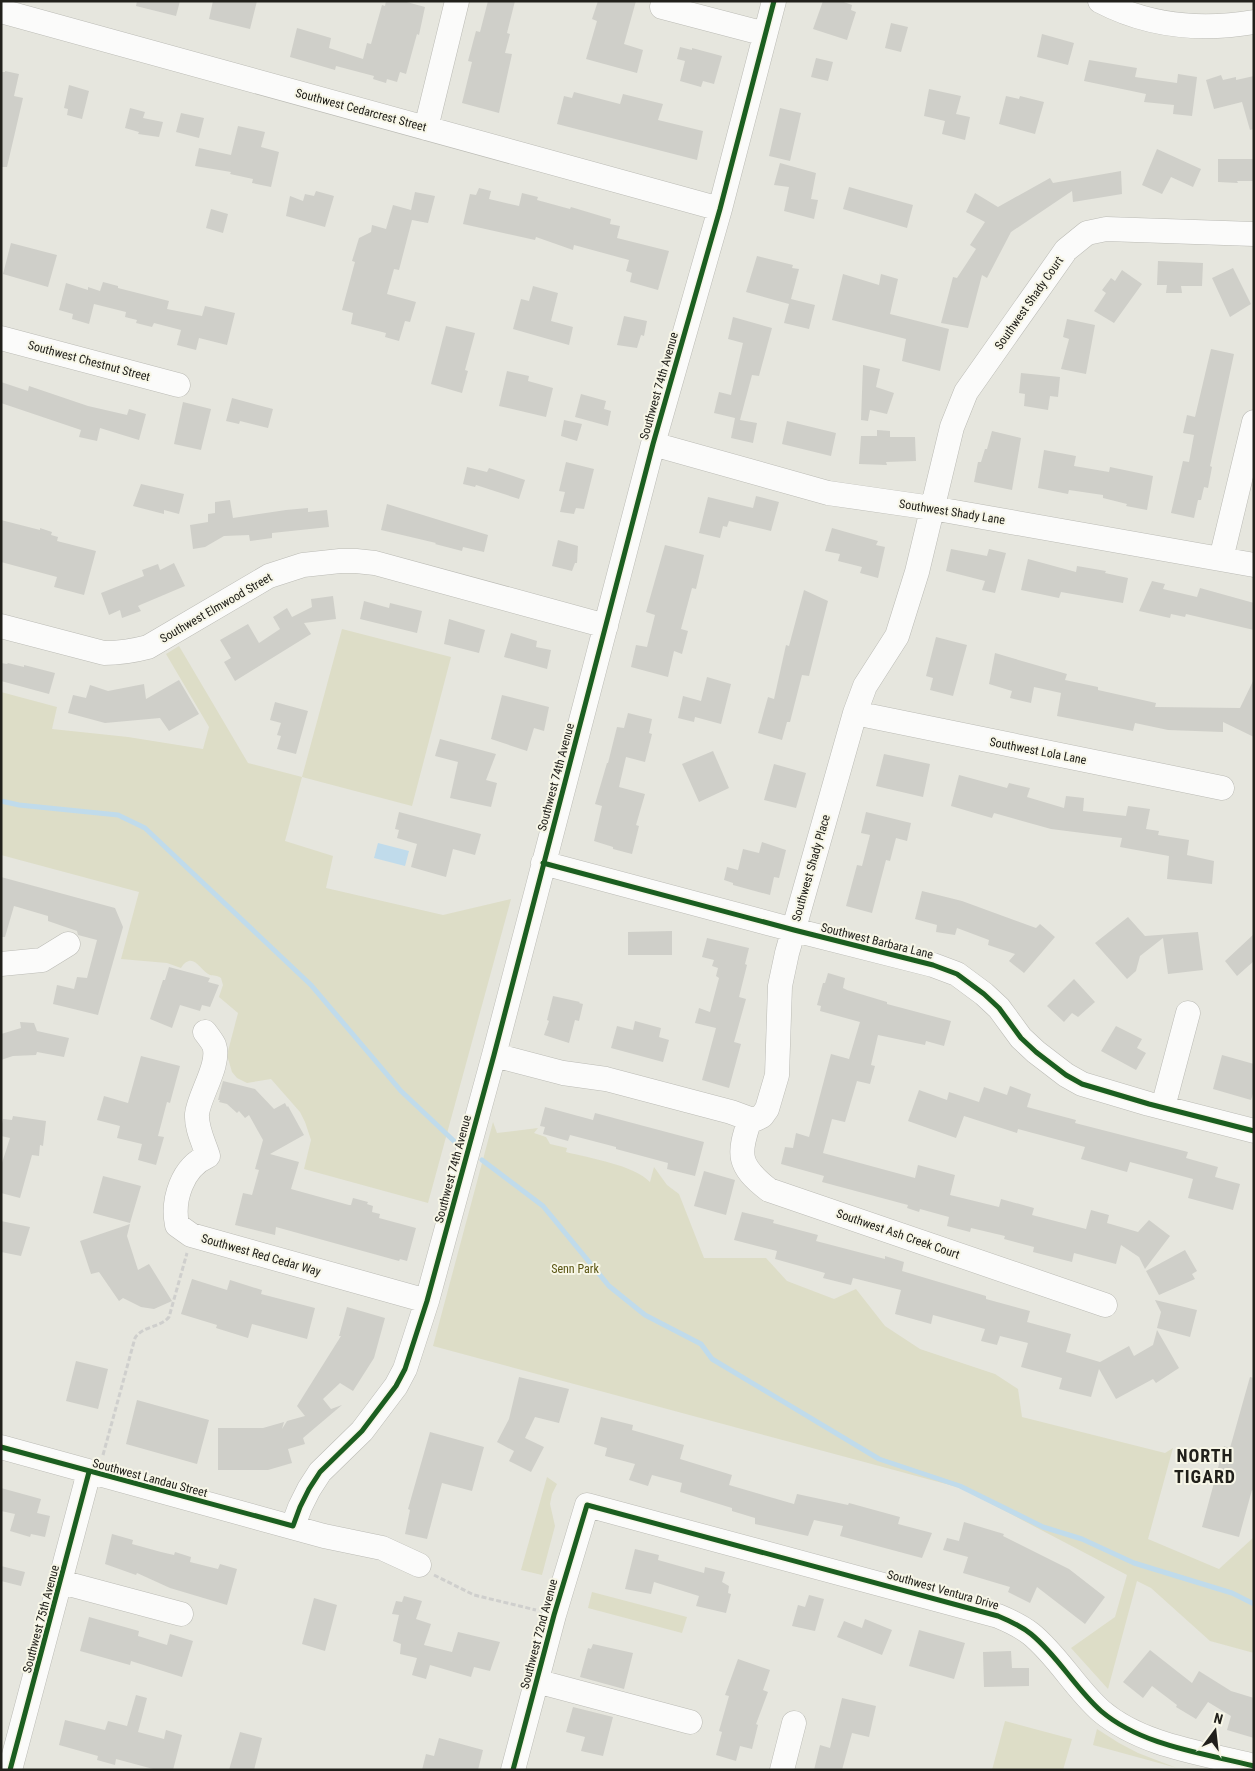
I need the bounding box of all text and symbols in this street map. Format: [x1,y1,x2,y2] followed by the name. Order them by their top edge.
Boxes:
[294,86,428,134] street label: Southwest Cedarcrest Street
[992,253,1067,352] street label: Southwest Shady Court
[637,330,681,441] street label: Southwest 74th Avenue
[26,338,152,384] street label: Southwest Chestnut Street
[898,497,1006,527] street label: Southwest Shady Lane
[157,570,275,646] street label: Southwest Elmwood Street
[535,721,577,832] street label: Southwest 74th Avenue
[988,735,1088,767] street label: Southwest Lola Lane
[789,813,833,923] street label: Southwest Shady Place
[819,920,935,962] street label: Southwest Barbara Lane
[432,1113,474,1224] street label: Southwest 74th Avenue
[835,1206,962,1262] street label: Southwest Ash Creek Court
[200,1231,322,1279] street label: Southwest Red Cedar Way
[551,1262,599,1276] park label: Senn Park
[1174,1445,1236,1487] district label: NORTH TIGARD
[91,1456,209,1500] street label: Southwest Landau Street
[20,1563,62,1674] street label: Southwest 75th Avenue
[885,1567,1001,1613] street label: Southwest Ventura Drive
[518,1577,561,1691] street label: Southwest 72nd Avenue
[1190,1706,1240,1756] north arrow
[1212,1710,1225,1727] text: N

